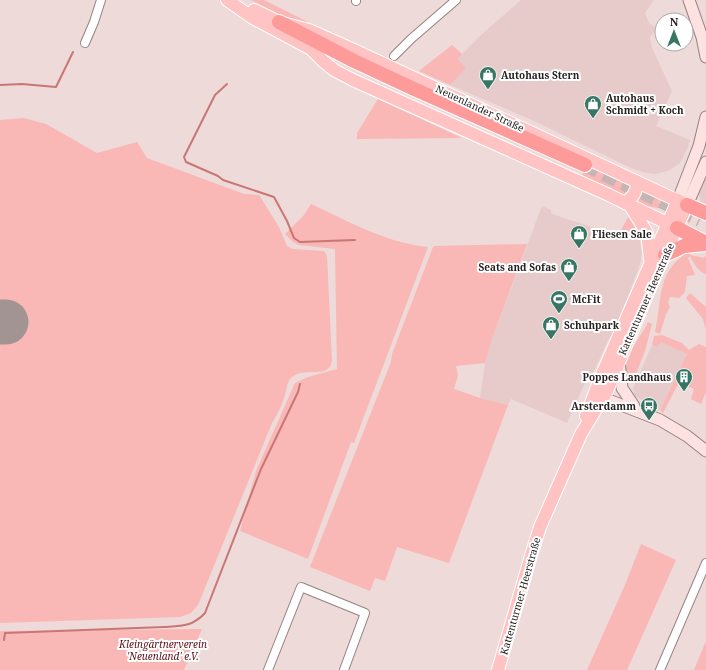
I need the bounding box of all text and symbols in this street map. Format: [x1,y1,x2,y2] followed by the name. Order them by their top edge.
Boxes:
[654,12,694,52] north arrow
[670,14,679,29] text: N
[478,65,498,90] shop icon: Autohaus Stern
[501,68,580,82] place label: Autohaus Stern
[434,81,526,135] street label: Neuenlander Straße
[606,91,684,117] place label: Autohaus Schmidt + Koch
[583,94,603,119] shop icon: Autohaus Schmidt + Koch
[569,224,589,249] shop icon: Fliesen Sale
[592,227,652,241] place label: Fliesen Sale
[615,241,677,357] street label: Kattenturmer Heerstraße
[559,257,579,282] shop icon: Seats and Sofas
[478,260,556,274] place label: Seats and Sofas
[549,289,569,314] sports icon: McFit
[572,292,601,306] place label: McFit
[541,315,561,340] shop icon: Schuhpark
[564,318,620,332] place label: Schuhpark
[674,367,694,392] building icon: Poppes Landhaus
[583,370,671,384] place label: Poppes Landhaus
[639,396,659,421] bus stop icon: Arsterdamm
[571,399,636,413] place label: Arsterdamm
[497,536,543,656] street label: Kattenturmer Heerstraße
[118,637,207,663] park label: Kleingärtnerverein 'Neuenland' e.V.

